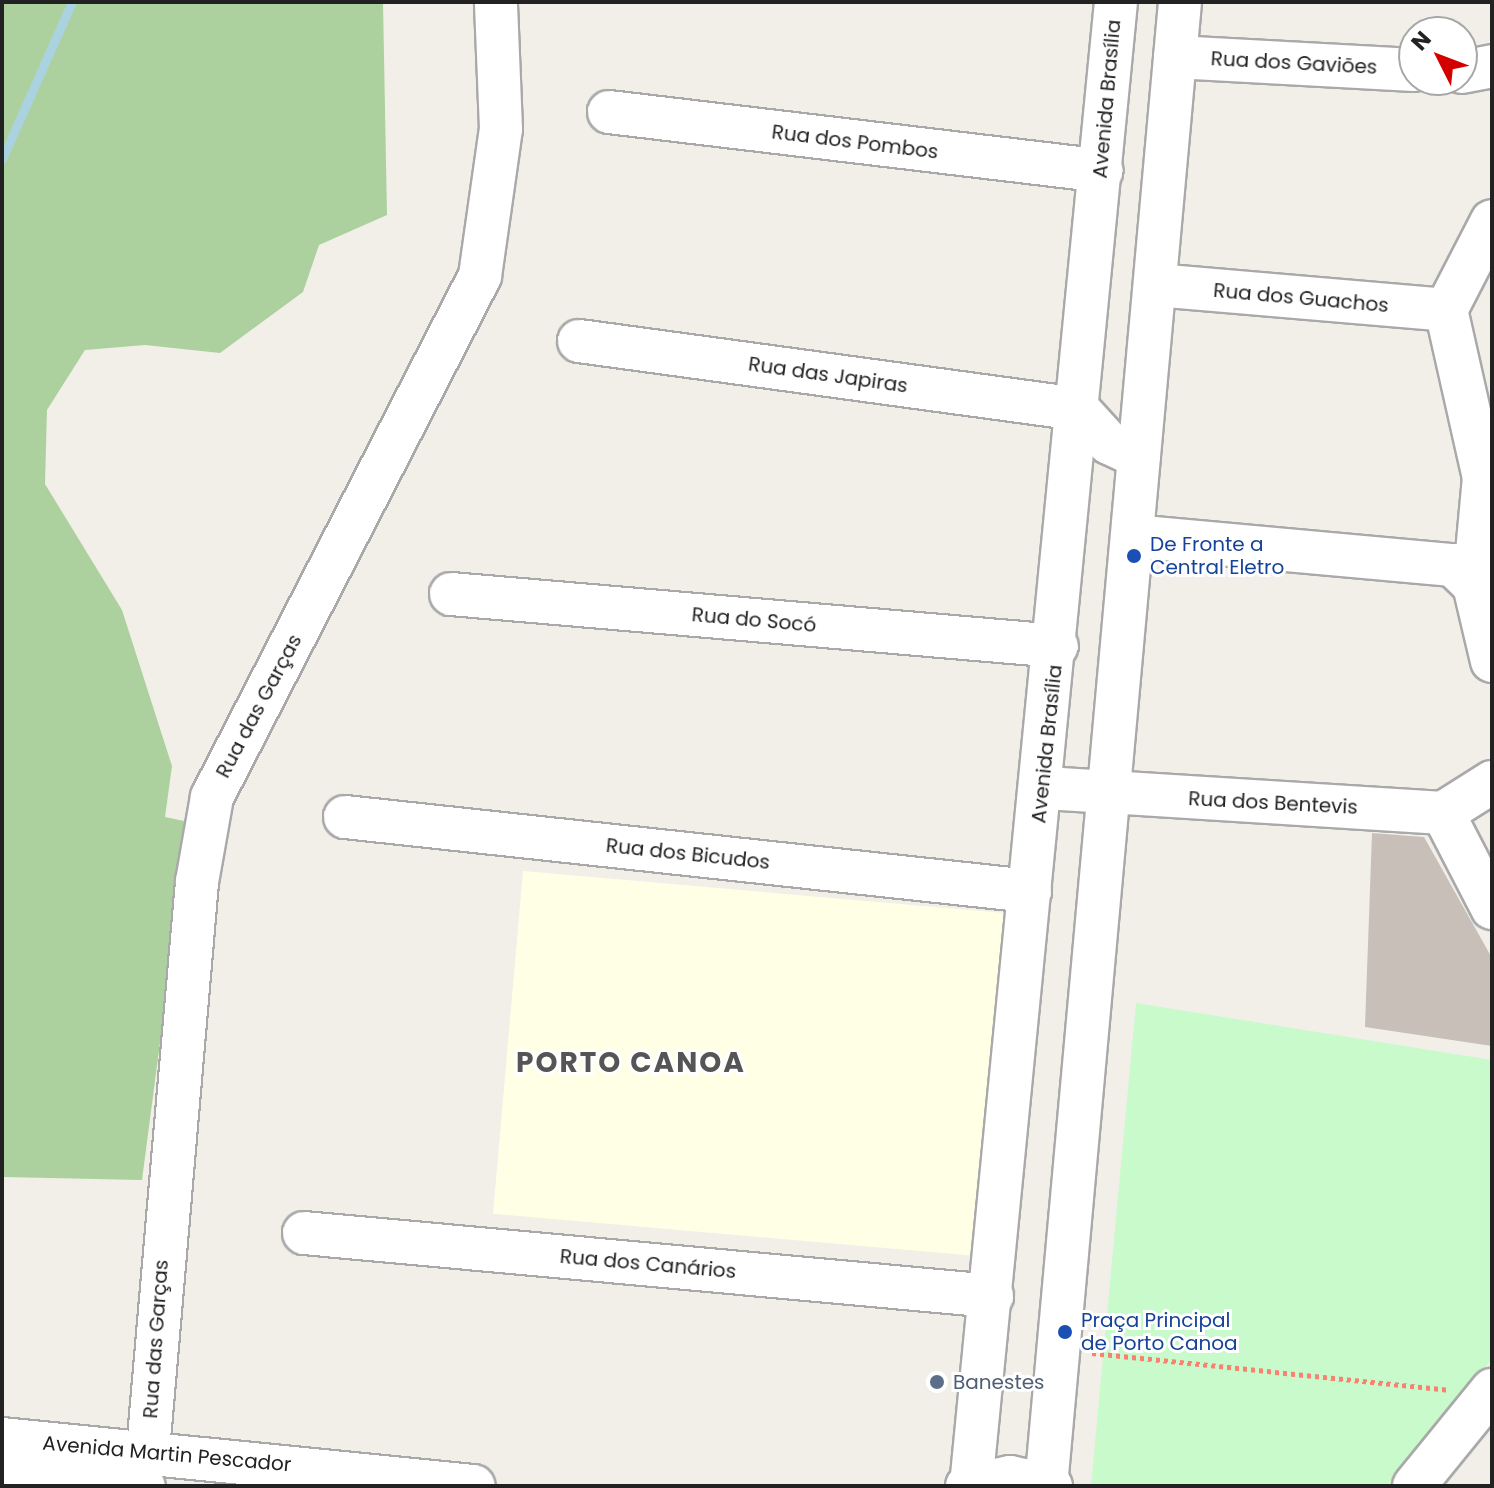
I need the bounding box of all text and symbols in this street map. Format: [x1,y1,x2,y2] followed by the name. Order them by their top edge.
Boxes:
[1398,16,1478,96] north arrow
[1088,19,1126,179] street label: Avenida Brasília
[1404,24,1438,57] text: N
[1210,47,1378,79] street label: Rua dos Gaviões
[770,120,940,164] street label: Rua dos Pombos
[1212,278,1390,318] street label: Rua dos Guachos
[747,352,909,398] street label: Rua das Japiras
[1150,532,1284,579] place label: De Fronte a Central Eletro
[1125,547,1143,565] marker: De Fronte a Central Eletro
[691,603,817,637] street label: Rua do Socó
[211,630,307,782] street label: Rua das Garças
[1027,664,1067,824] street label: Avenida Brasília
[1188,787,1358,819] street label: Rua dos Bentevis
[605,833,771,875] street label: Rua dos Bicudos
[516,1046,746,1080] district label: PORTO CANOA
[559,1244,737,1284] street label: Rua dos Canários
[138,1259,174,1419] street label: Rua das Garças
[1081,1308,1238,1355] place label: Praça Principal de Porto Canoa
[1056,1323,1074,1341] marker: Praça Principal de Porto Canoa
[953,1370,1045,1394] place label: Banestes
[928,1373,946,1391] marker: Banestes
[42,1431,292,1477] street label: Avenida Martin Pescador

